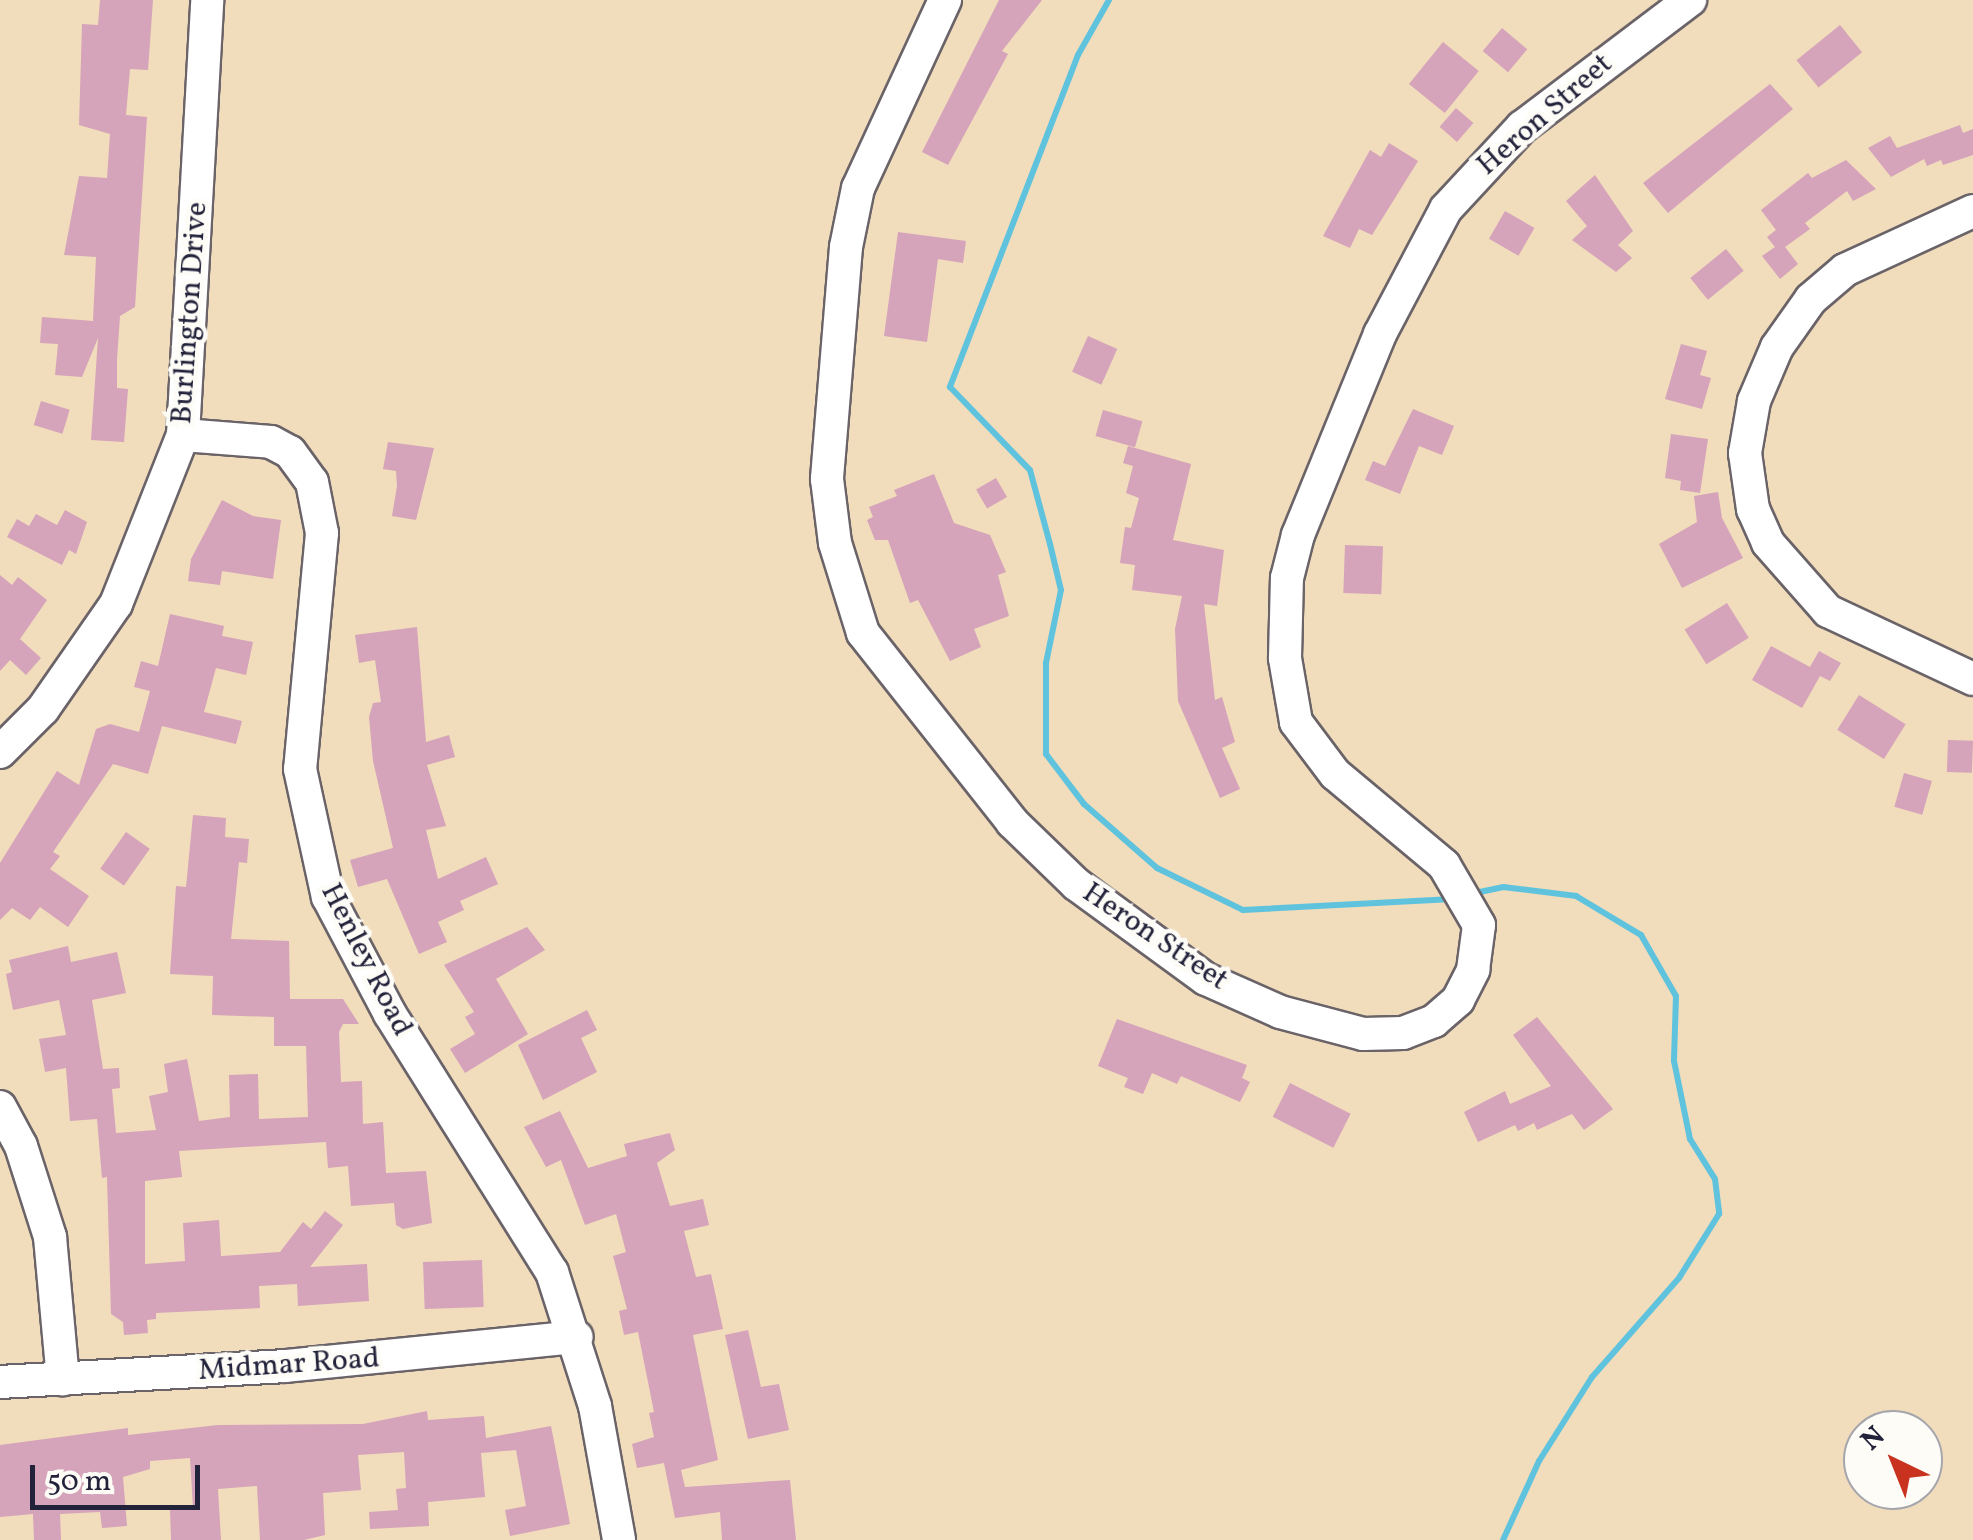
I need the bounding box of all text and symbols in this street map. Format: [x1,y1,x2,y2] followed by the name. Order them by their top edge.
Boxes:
[1470,46,1620,184] street label: Heron Street
[164,201,216,425] street label: Burlington Drive
[1075,875,1235,999] street label: Heron Street
[312,877,420,1043] street label: Henley Road
[197,1341,381,1389] street label: Midmar Road
[1843,1410,1943,1510] north arrow
[1853,1418,1894,1460] text: N
[35,1445,205,1507] scale bar
[47,1461,111,1503] text: 50 m

